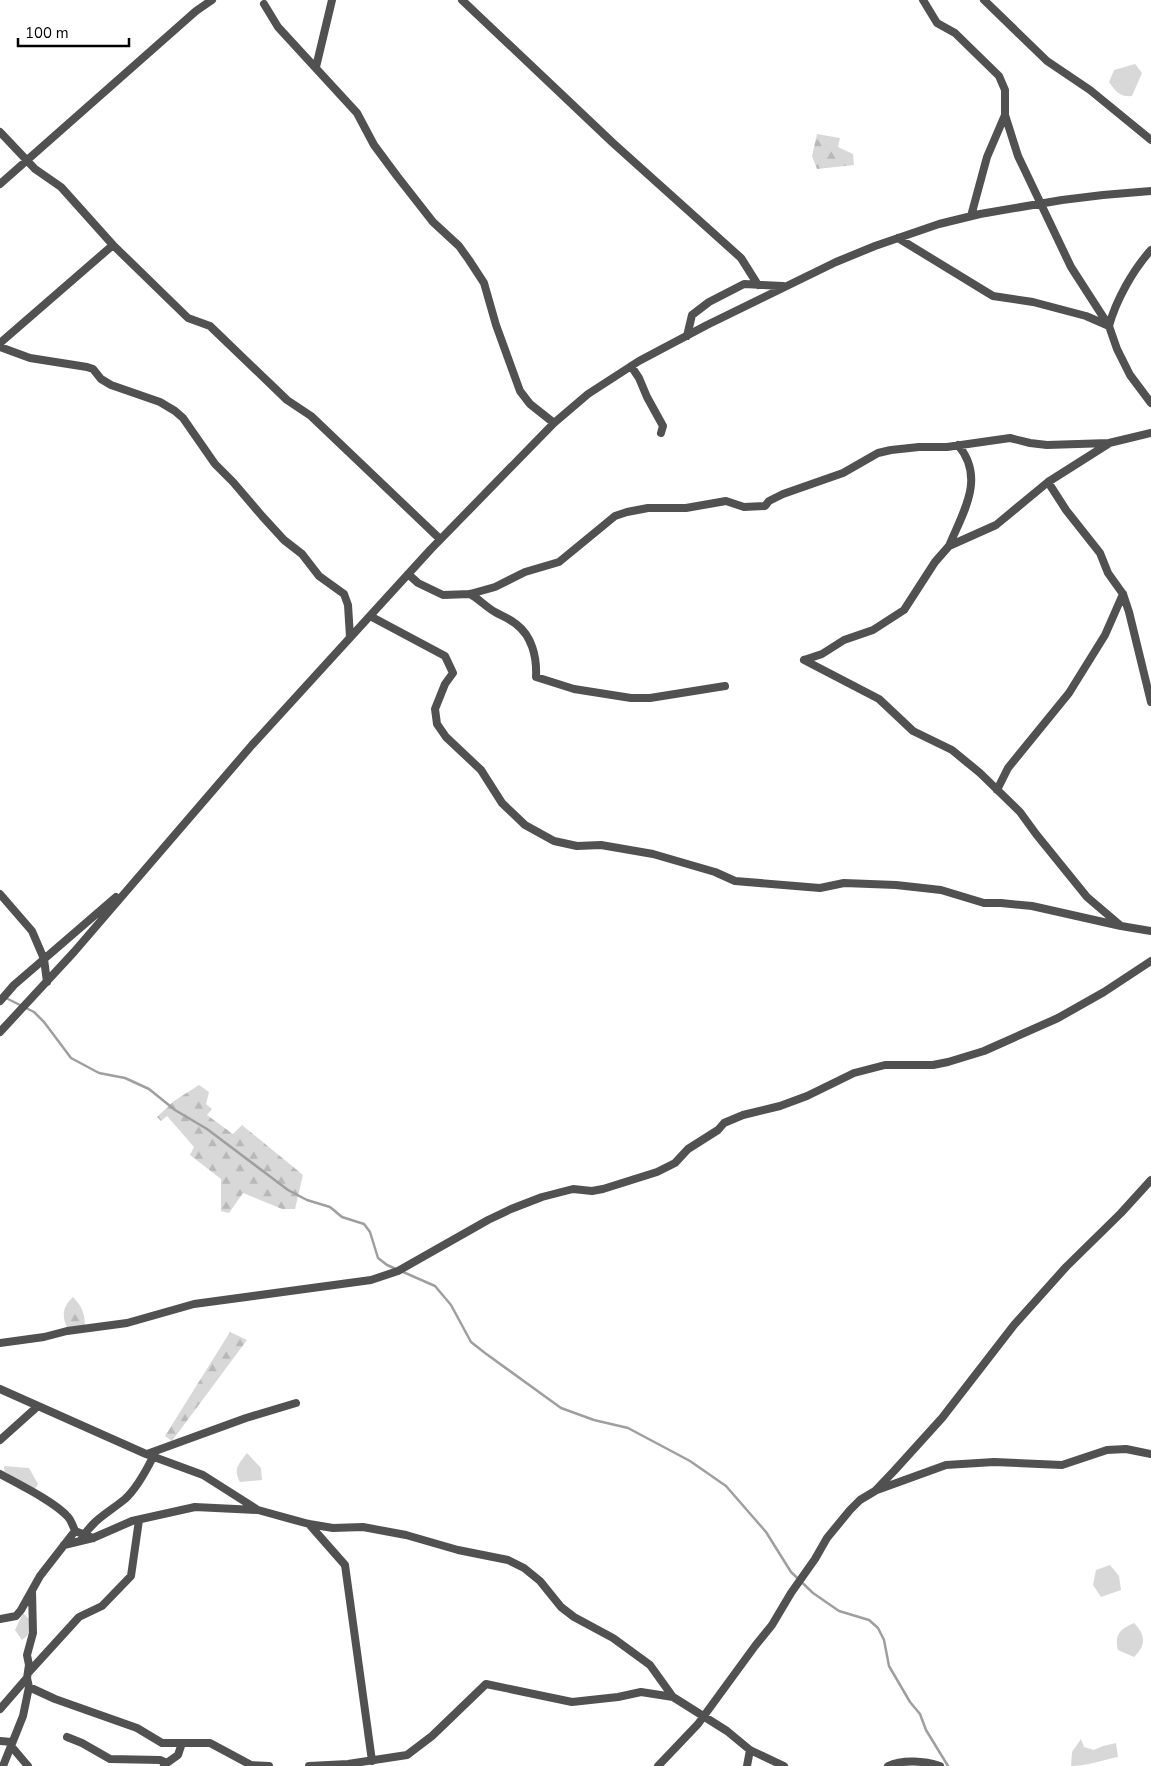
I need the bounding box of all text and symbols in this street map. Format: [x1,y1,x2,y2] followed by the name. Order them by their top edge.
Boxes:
[18,15,129,47] scale bar
[25,23,69,43] text: 100 m

